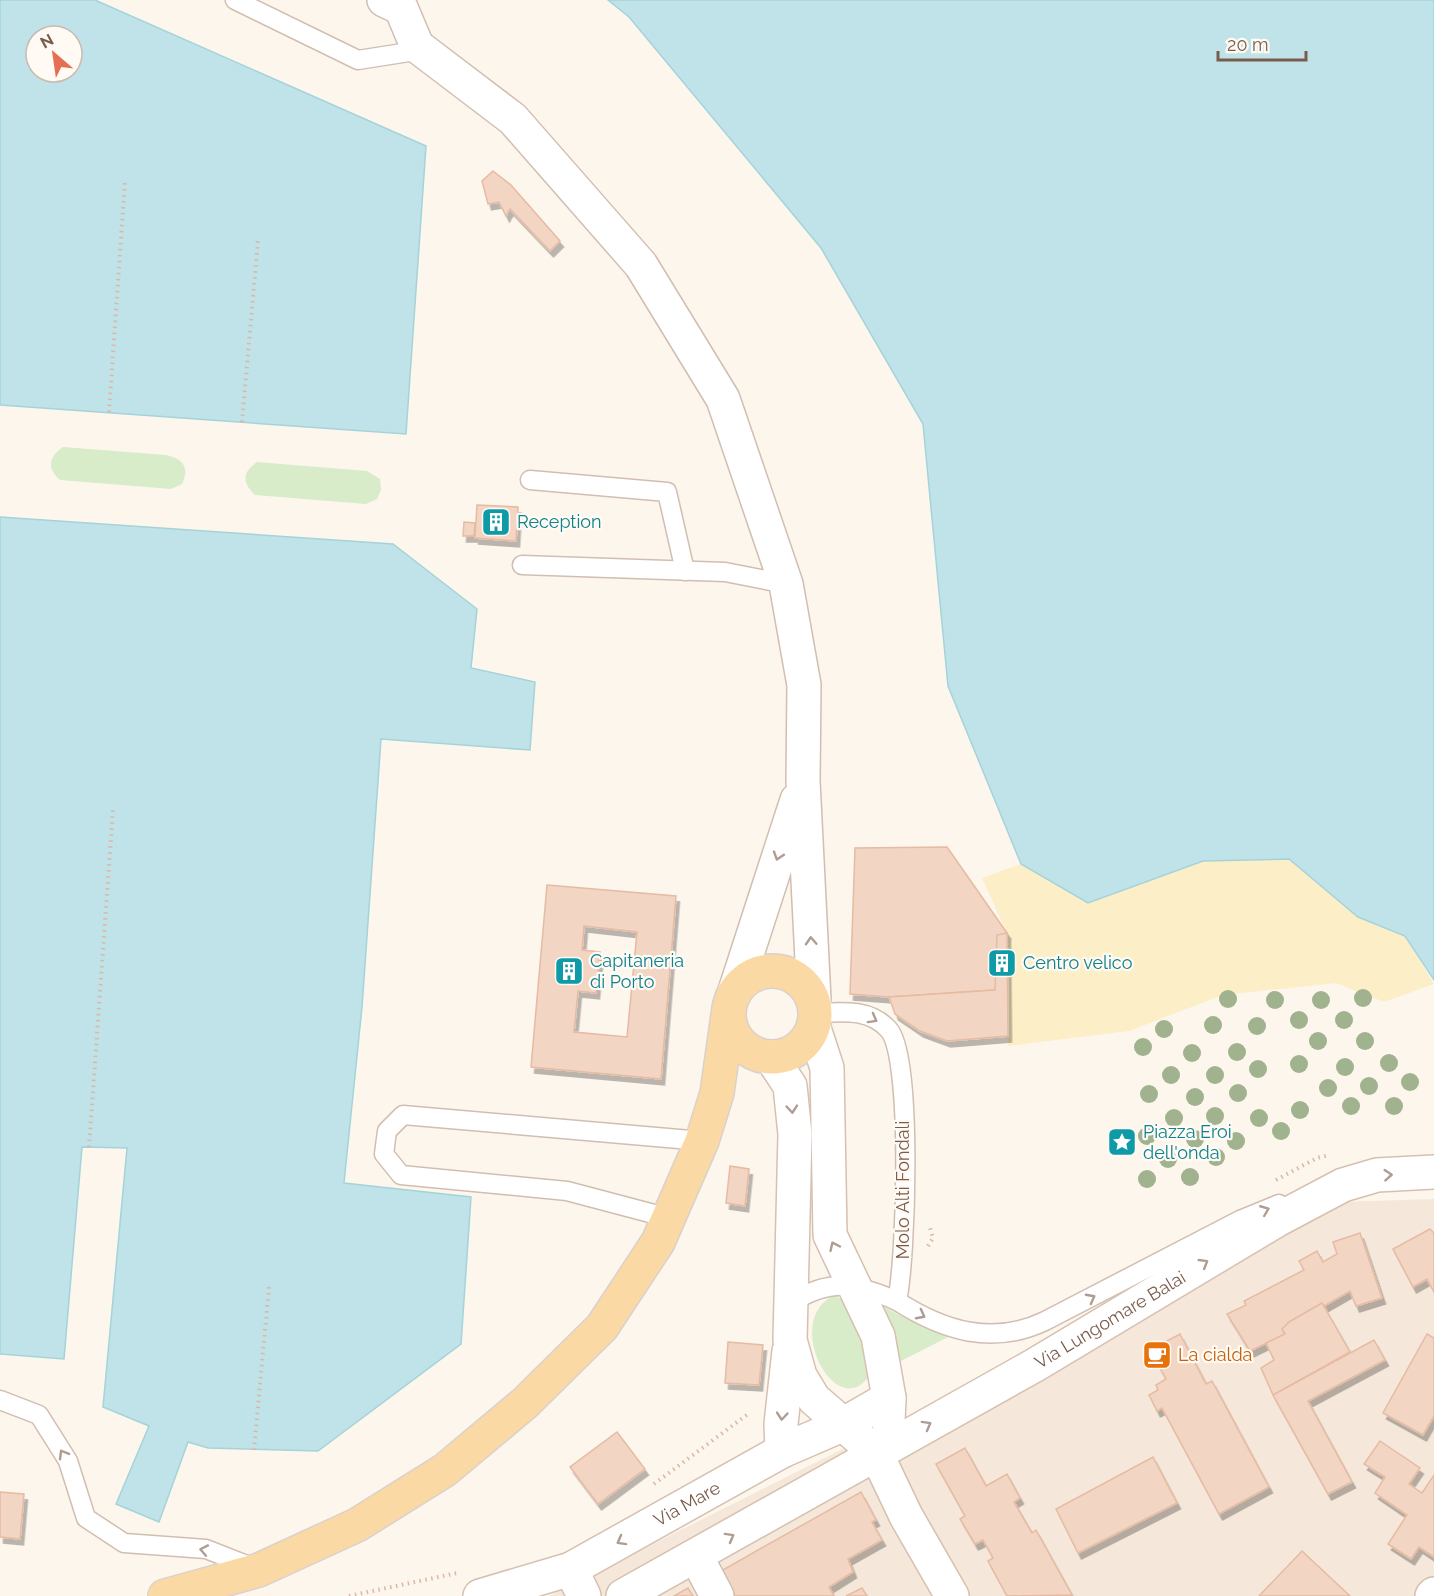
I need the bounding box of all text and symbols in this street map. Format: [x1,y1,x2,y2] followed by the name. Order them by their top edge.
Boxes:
[24,24,84,84] north arrow
[1218,24,1306,62] scale bar
[37,30,57,53] text: N
[1227,34,1269,55] text: 20 m
[480,506,512,538] building icon: Reception
[517,511,602,532] place label: Reception
[773,850,785,861] one-way arrow
[804,937,817,946] one-way arrow
[986,947,1018,979] building icon: Centro velico
[590,950,684,992] place label: Capitaneria di Porto
[1023,952,1133,973] place label: Centro velico
[553,955,585,987] building icon: Capitaneria di Porto
[867,1012,877,1023] one-way arrow
[785,1105,798,1114] one-way arrow
[892,1121,913,1259] street label: Molo Alti Fondali
[1143,1121,1232,1163] place label: Piazza Eroi dell'onda
[1106,1126,1138,1158] place icon: Piazza Eroi dell'onda
[1383,1168,1392,1181] one-way arrow
[1258,1205,1269,1217] one-way arrow
[830,1241,842,1252] one-way arrow
[1198,1259,1208,1271] one-way arrow
[1031,1266,1189,1373] street label: Via Lungomare Balai
[1084,1294,1095,1305] one-way arrow
[914,1308,925,1319] one-way arrow
[1141,1339,1173,1371] cafe icon: La cialda
[1178,1344,1252,1365] place label: La cialda
[776,1412,789,1421] one-way arrow
[921,1421,931,1432] one-way arrow
[58,1450,70,1460] one-way arrow
[650,1476,724,1531] street label: Via Mare
[723,1533,734,1545] one-way arrow
[617,1534,627,1545] one-way arrow
[199,1544,209,1557] one-way arrow

